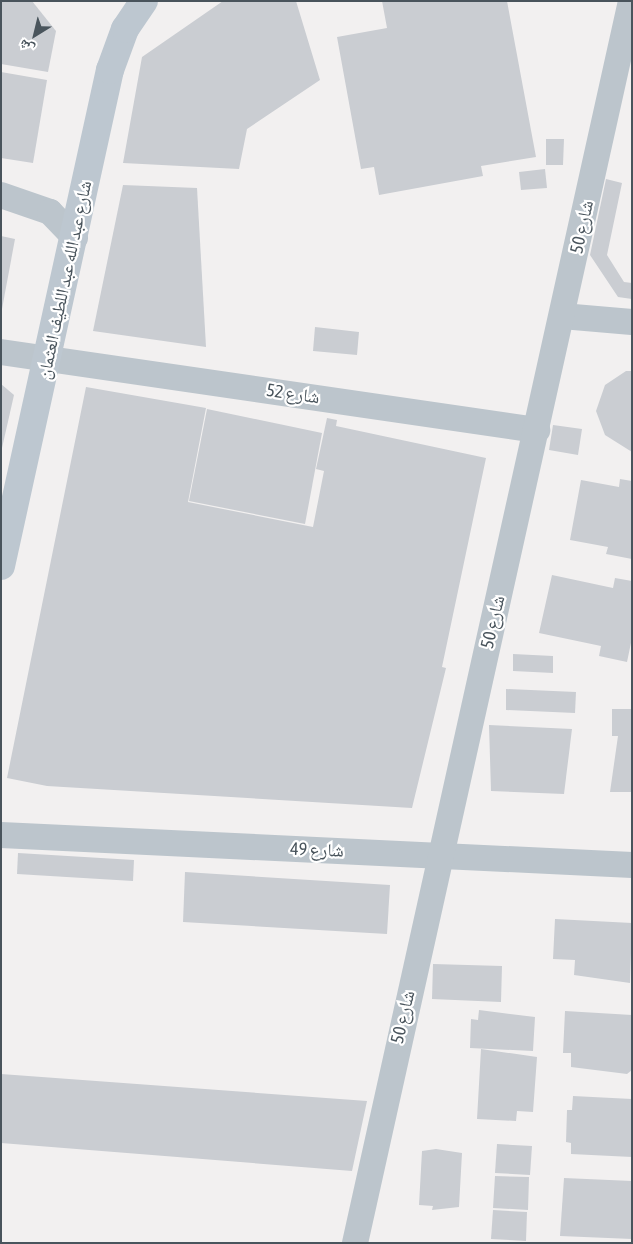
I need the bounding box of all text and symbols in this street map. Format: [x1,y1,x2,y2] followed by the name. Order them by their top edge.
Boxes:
[10,10,60,60] north arrow
[15,36,37,58] text: ش
[33,179,97,381] street label: شارع عبد الله عبد اللطيف العثمان
[566,199,598,255] street label: شارع 50
[265,380,321,408] street label: شارع 52
[476,593,510,651] street label: شارع 50
[290,838,344,862] street label: شارع 49
[386,988,420,1046] street label: شارع 50

